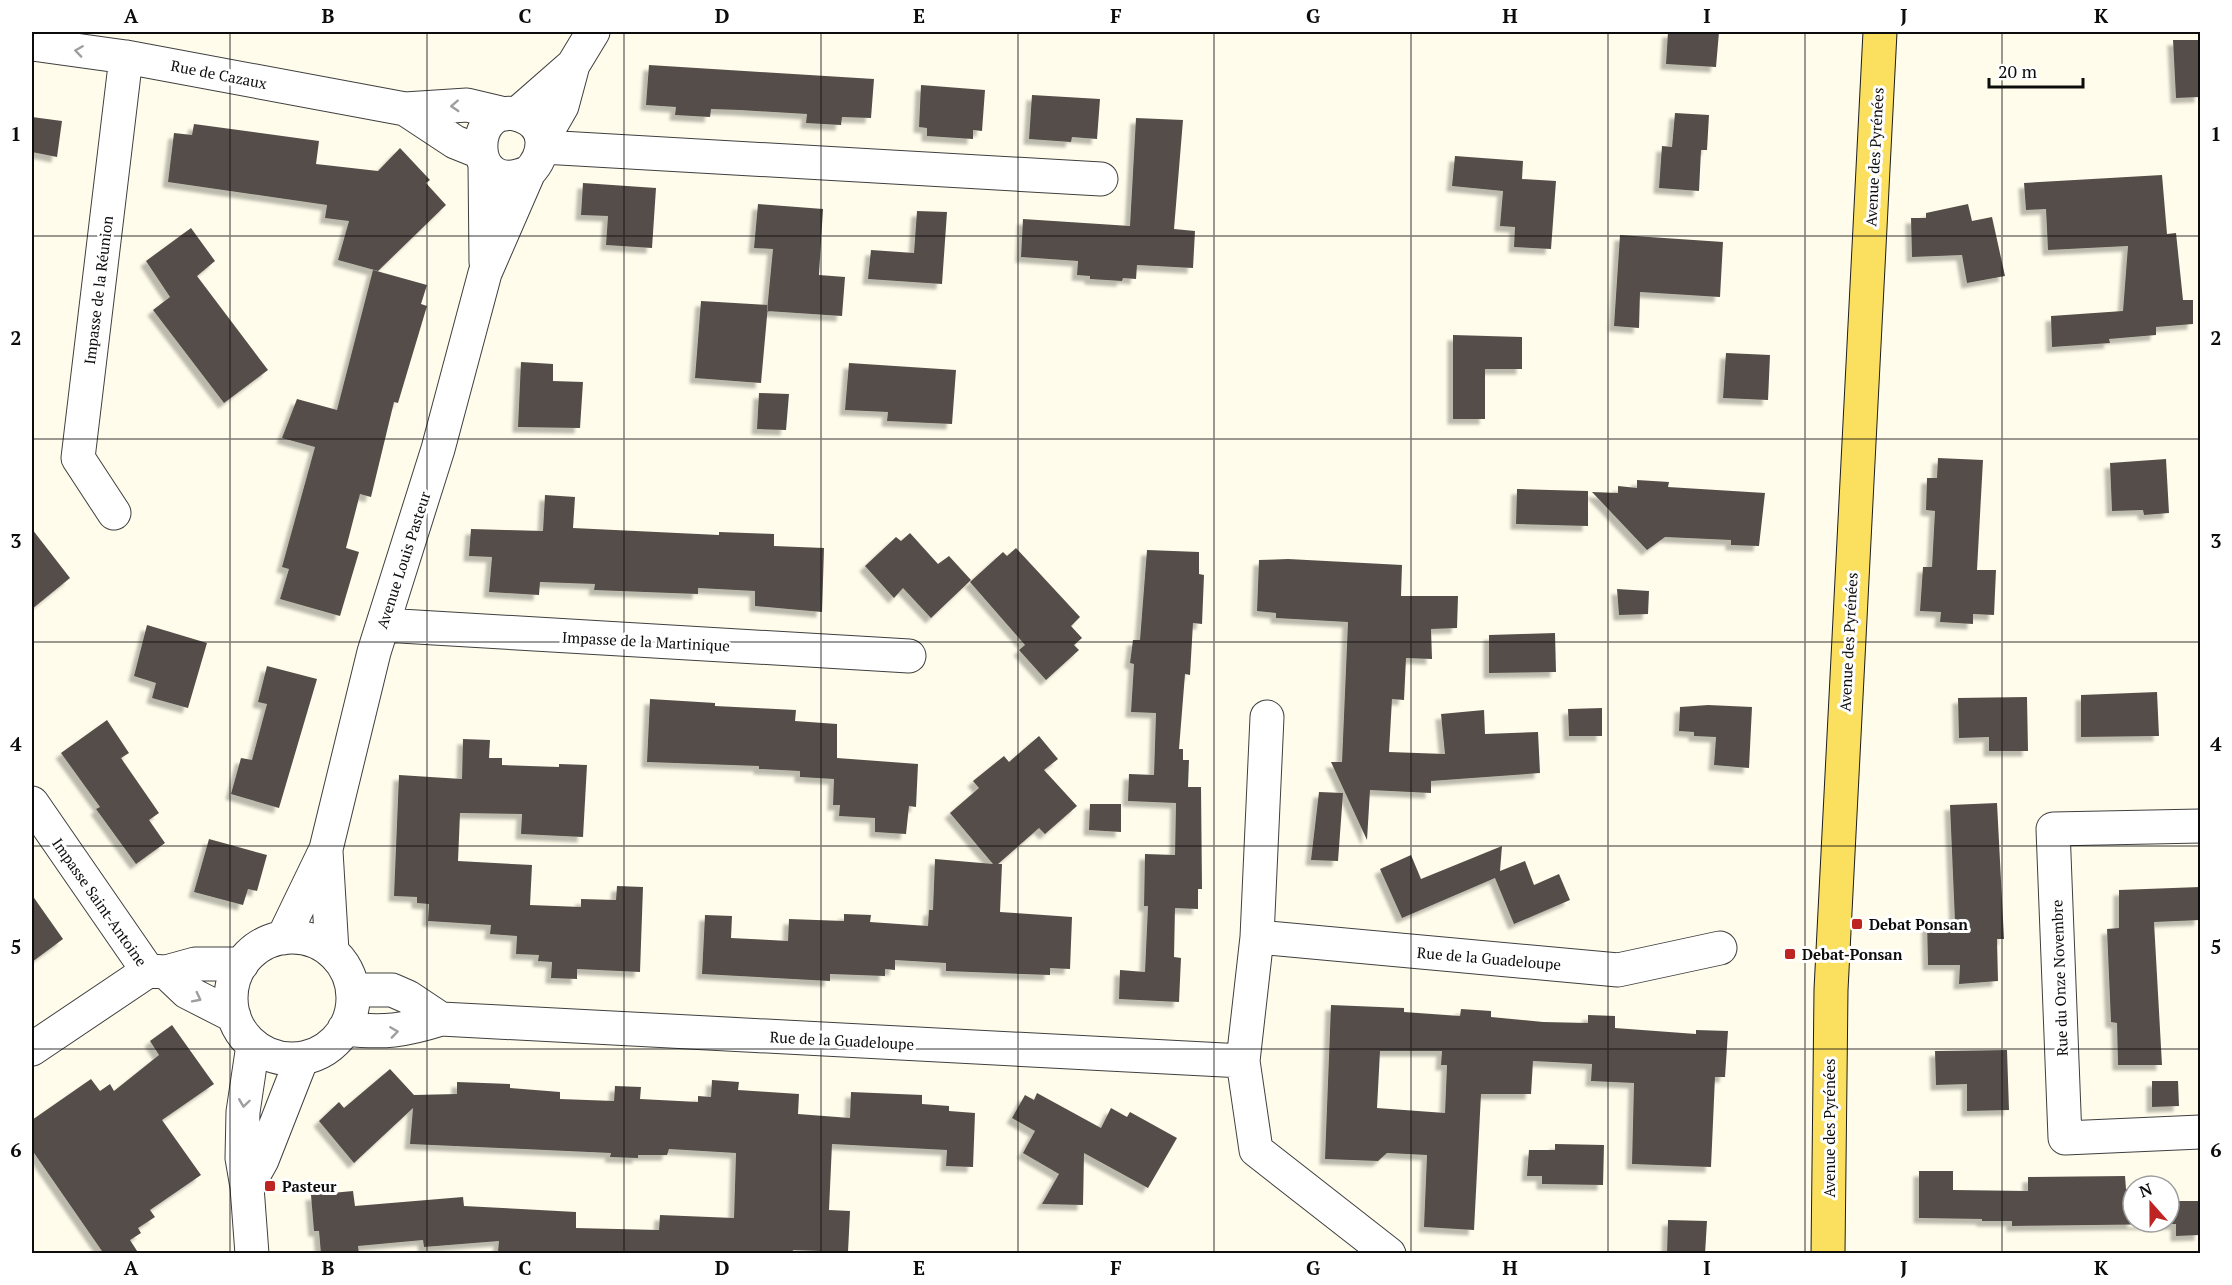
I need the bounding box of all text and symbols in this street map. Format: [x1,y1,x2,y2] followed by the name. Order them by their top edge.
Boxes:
[124,2,139,29] text: A
[322,2,335,29] text: B
[518,2,532,29] text: C
[715,2,729,29] text: D
[913,2,925,29] text: E
[1110,2,1122,29] text: F
[1306,2,1320,29] text: G
[1502,2,1518,29] text: H
[1703,2,1711,29] text: I
[1900,2,1908,29] text: J
[2094,2,2109,29] text: K
[74,45,84,57] one-way arrow
[1989,51,2084,89] scale bar
[169,55,269,93] street label: Rue de Cazaux
[1998,59,2038,83] text: 20 m
[1860,87,1888,227] street label: Avenue des Pyrénées
[451,99,460,112] one-way arrow
[10,120,22,147] text: 1
[2210,120,2222,147] text: 1
[79,214,117,366] street label: Impasse de la Réunion
[10,324,22,351] text: 2
[2210,324,2222,351] text: 2
[371,489,435,631] street label: Avenue Louis Pasteur
[10,527,22,554] text: 3
[2210,527,2222,554] text: 3
[1834,572,1862,712] street label: Avenue des Pyrénées
[562,627,730,655] street label: Impasse de la Martinique
[10,730,22,757] text: 4
[2210,730,2222,757] text: 4
[48,834,152,970] street label: Impasse Saint-Antoine
[2046,899,2072,1057] street label: Rue du Onze Novembre
[1869,914,1968,934] place label: Debat Ponsan
[1850,917,1864,931] marker: Debat Ponsan
[10,933,22,960] text: 5
[2210,933,2222,960] text: 5
[1416,942,1562,974] street label: Rue de la Guadeloupe
[1802,944,1903,964] place label: Debat-Ponsan
[1783,947,1797,961] marker: Debat-Ponsan
[191,990,202,1002] one-way arrow
[389,1026,398,1038] one-way arrow
[769,1026,915,1054] street label: Rue de la Guadeloupe
[1819,1058,1839,1198] street label: Avenue des Pyrénées
[239,1098,251,1107] one-way arrow
[10,1136,22,1163] text: 6
[2210,1136,2222,1163] text: 6
[2121,1174,2181,1234] north arrow
[282,1176,337,1196] place label: Pasteur
[2136,1178,2155,1202] text: N
[263,1179,277,1193] marker: Pasteur
[124,1254,139,1281] text: A
[322,1254,335,1281] text: B
[518,1254,532,1281] text: C
[715,1254,729,1281] text: D
[913,1254,925,1281] text: E
[1110,1254,1122,1281] text: F
[1306,1254,1320,1281] text: G
[1502,1254,1518,1281] text: H
[1703,1254,1711,1281] text: I
[1900,1254,1908,1281] text: J
[2094,1254,2109,1281] text: K

